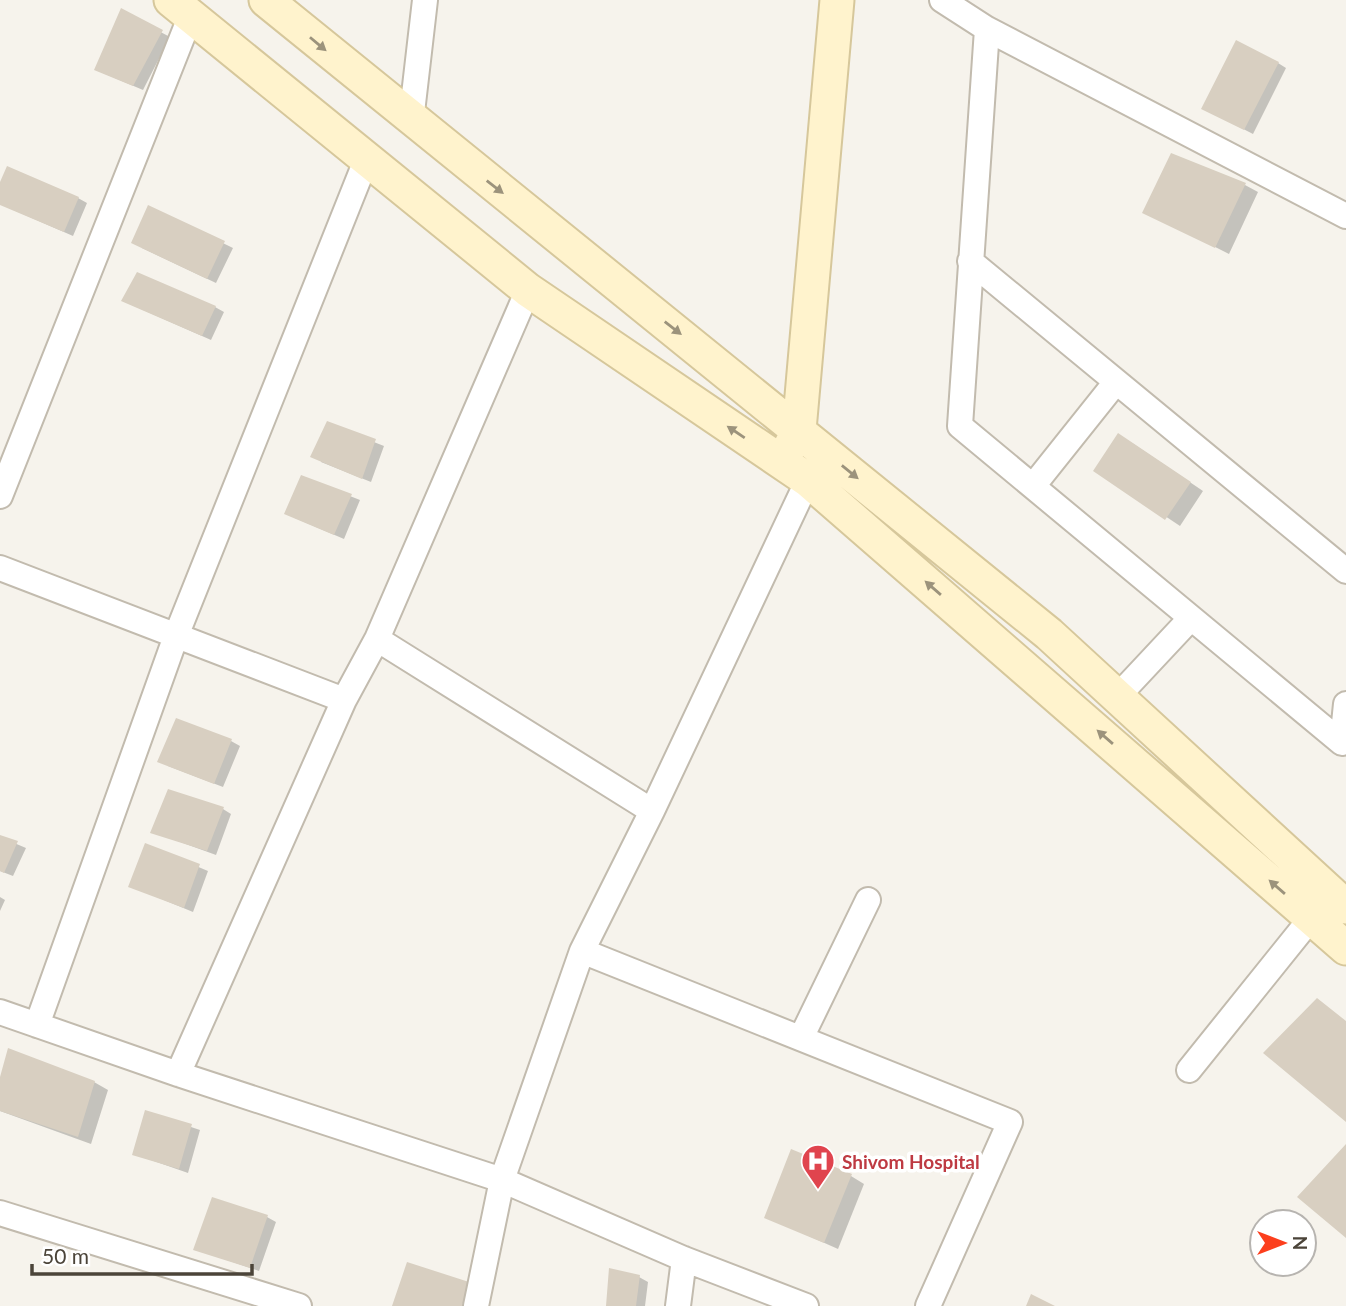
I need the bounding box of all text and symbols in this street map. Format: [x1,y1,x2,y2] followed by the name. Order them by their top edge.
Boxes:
[309,36,327,51] one-way arrow
[486,179,503,194] one-way arrow
[663,321,681,336] one-way arrow
[727,425,745,439] one-way arrow
[840,464,858,479] one-way arrow
[924,580,942,596] one-way arrow
[1096,729,1114,745] one-way arrow
[1268,879,1286,895] one-way arrow
[799,1142,837,1191] hospital icon: Shivom Hospital
[842,1150,980,1173] place label: Shivom Hospital
[1248,1208,1318,1278] north arrow
[32,1232,252,1276] scale bar
[1289,1236,1312,1250] text: N
[42,1243,89,1268] text: 50 m

